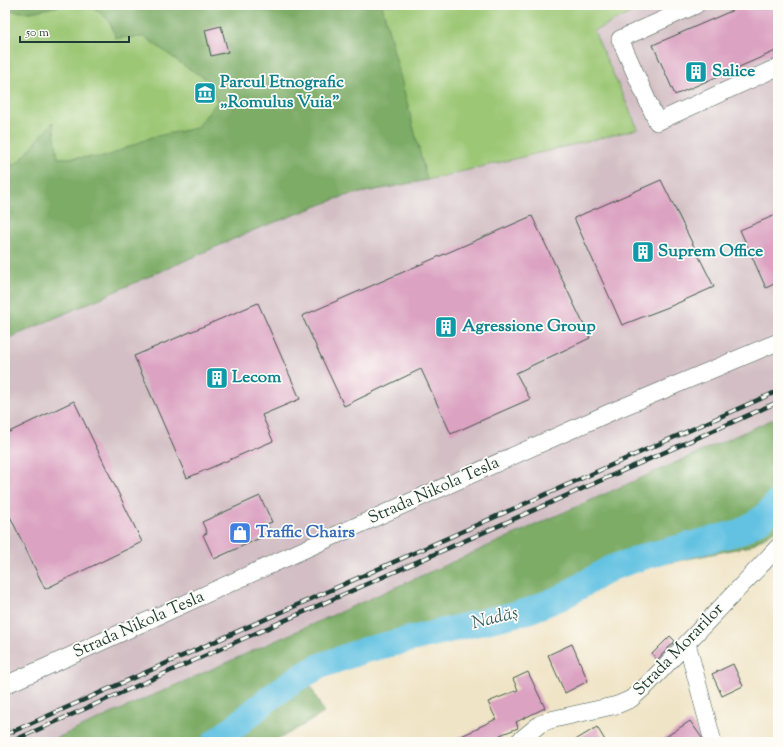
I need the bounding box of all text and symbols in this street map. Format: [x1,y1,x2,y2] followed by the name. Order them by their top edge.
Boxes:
[20,18,129,44] scale bar
[25,24,49,42] text: 50 m
[683,59,709,85] building icon: Salice
[712,60,755,84] place label: Salice
[220,71,344,115] place label: Parcul Etnografic „Romulus Vuia”
[192,80,218,106] museum icon: Parcul Etnografic „Romulus Vuia”
[630,239,656,265] building icon: Suprem Office
[658,240,763,264] place label: Suprem Office
[433,314,459,340] building icon: Agressione Group
[462,315,596,339] place label: Agressione Group
[204,365,230,391] building icon: Lecom
[232,366,282,390] place label: Lecom
[365,451,504,531] street label: Strada Nikola Tesla
[227,520,253,546] shop icon: Traffic Chairs
[256,521,355,545] place label: Traffic Chairs
[70,585,209,665] street label: Strada Nikola Tesla
[628,598,730,702] street label: Strada Morarilor
[469,601,521,637] water label: Nadăș

